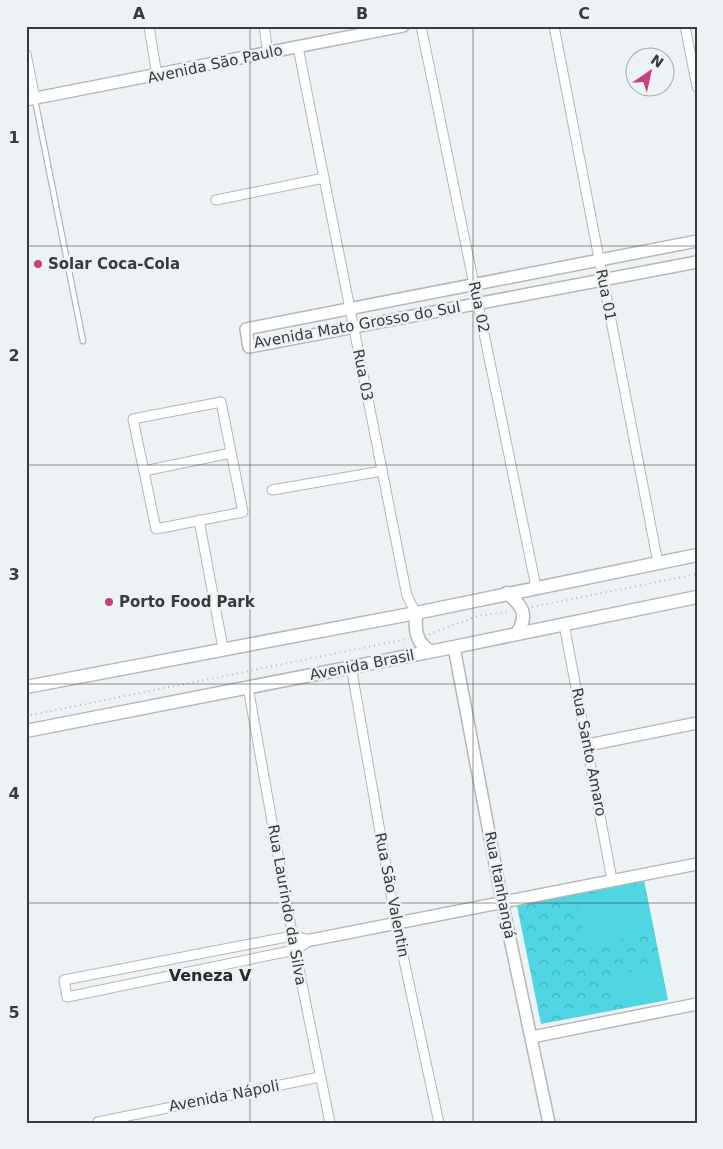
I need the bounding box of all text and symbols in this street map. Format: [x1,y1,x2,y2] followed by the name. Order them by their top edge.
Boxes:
[133,4,146,23] text: A
[356,4,368,23] text: B
[578,4,590,23] text: C
[146,41,284,87] street label: Avenida São Paulo
[626,48,676,98] north arrow
[648,51,667,71] text: N
[8,128,20,147] text: 1
[48,255,180,273] place label: Solar Coca-Cola
[32,258,44,270] marker: Solar Coca-Cola
[592,268,620,322] street label: Rua 01
[465,280,493,334] street label: Rua 02
[252,298,462,352] street label: Avenida Mato Grosso do Sul
[8,346,20,365] text: 2
[349,348,377,402] street label: Rua 03
[8,565,20,584] text: 3
[119,593,256,611] place label: Porto Food Park
[103,596,115,608] marker: Porto Food Park
[308,646,416,684] street label: Avenida Brasil
[568,686,610,818] street label: Rua Santo Amaro
[8,784,20,803] text: 4
[264,823,310,987] street label: Rua Laurindo da Silva
[481,830,519,940] street label: Rua Itanhangá
[371,831,413,959] street label: Rua São Valentin
[169,966,252,985] district label: Veneza V
[8,1003,20,1022] text: 5
[167,1076,281,1116] street label: Avenida Nápoli

